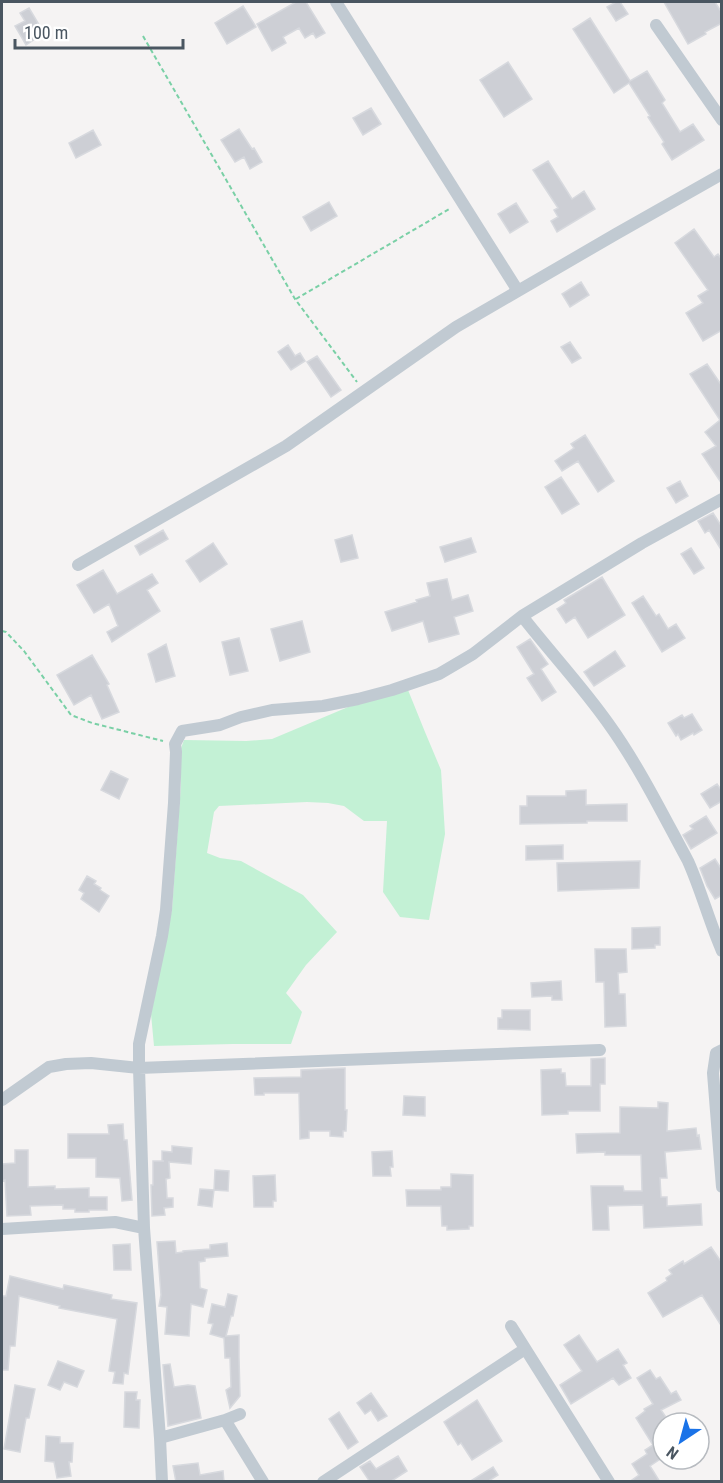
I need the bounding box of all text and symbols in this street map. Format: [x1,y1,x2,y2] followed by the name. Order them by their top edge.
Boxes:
[15,12,183,50] scale bar
[24,22,68,43] text: 100 m
[651,1411,711,1471] north arrow
[663,1442,682,1463] text: N

